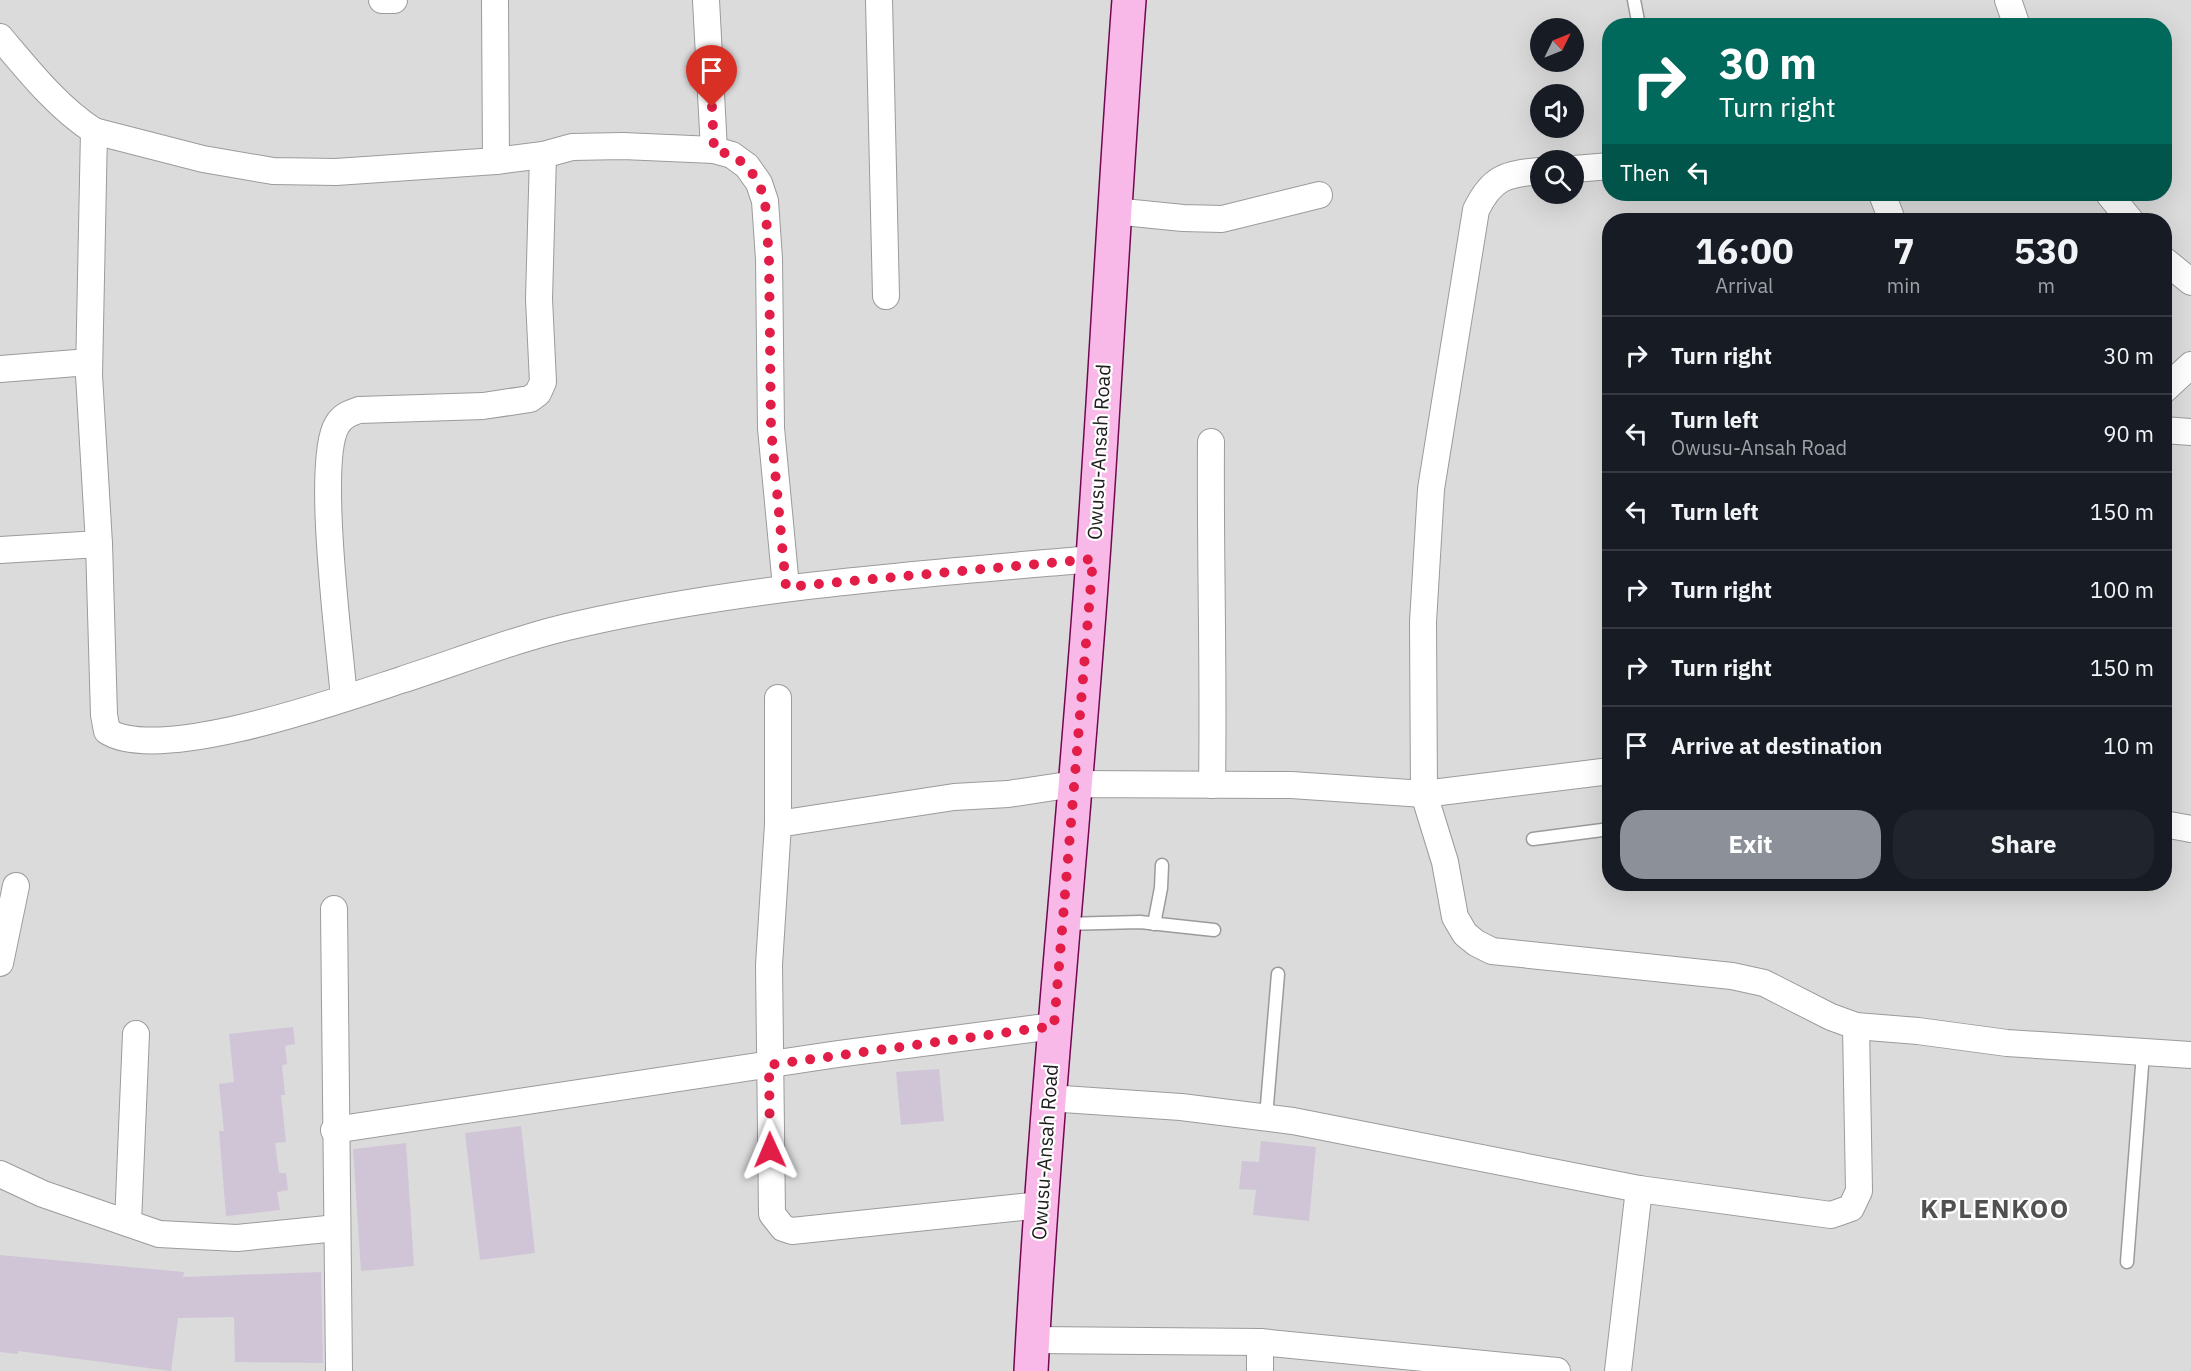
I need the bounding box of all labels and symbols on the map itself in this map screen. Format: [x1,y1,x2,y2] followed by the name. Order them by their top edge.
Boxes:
[1530,18,1584,72] north arrow
[686,45,737,107] pin
[1080,363,1117,541] street label: Owusu-Ansah Road
[1025,1063,1064,1241] street label: Owusu-Ansah Road
[738,1118,802,1182] position arrow
[1920,1191,2070,1225] district label: KPLENKOO

